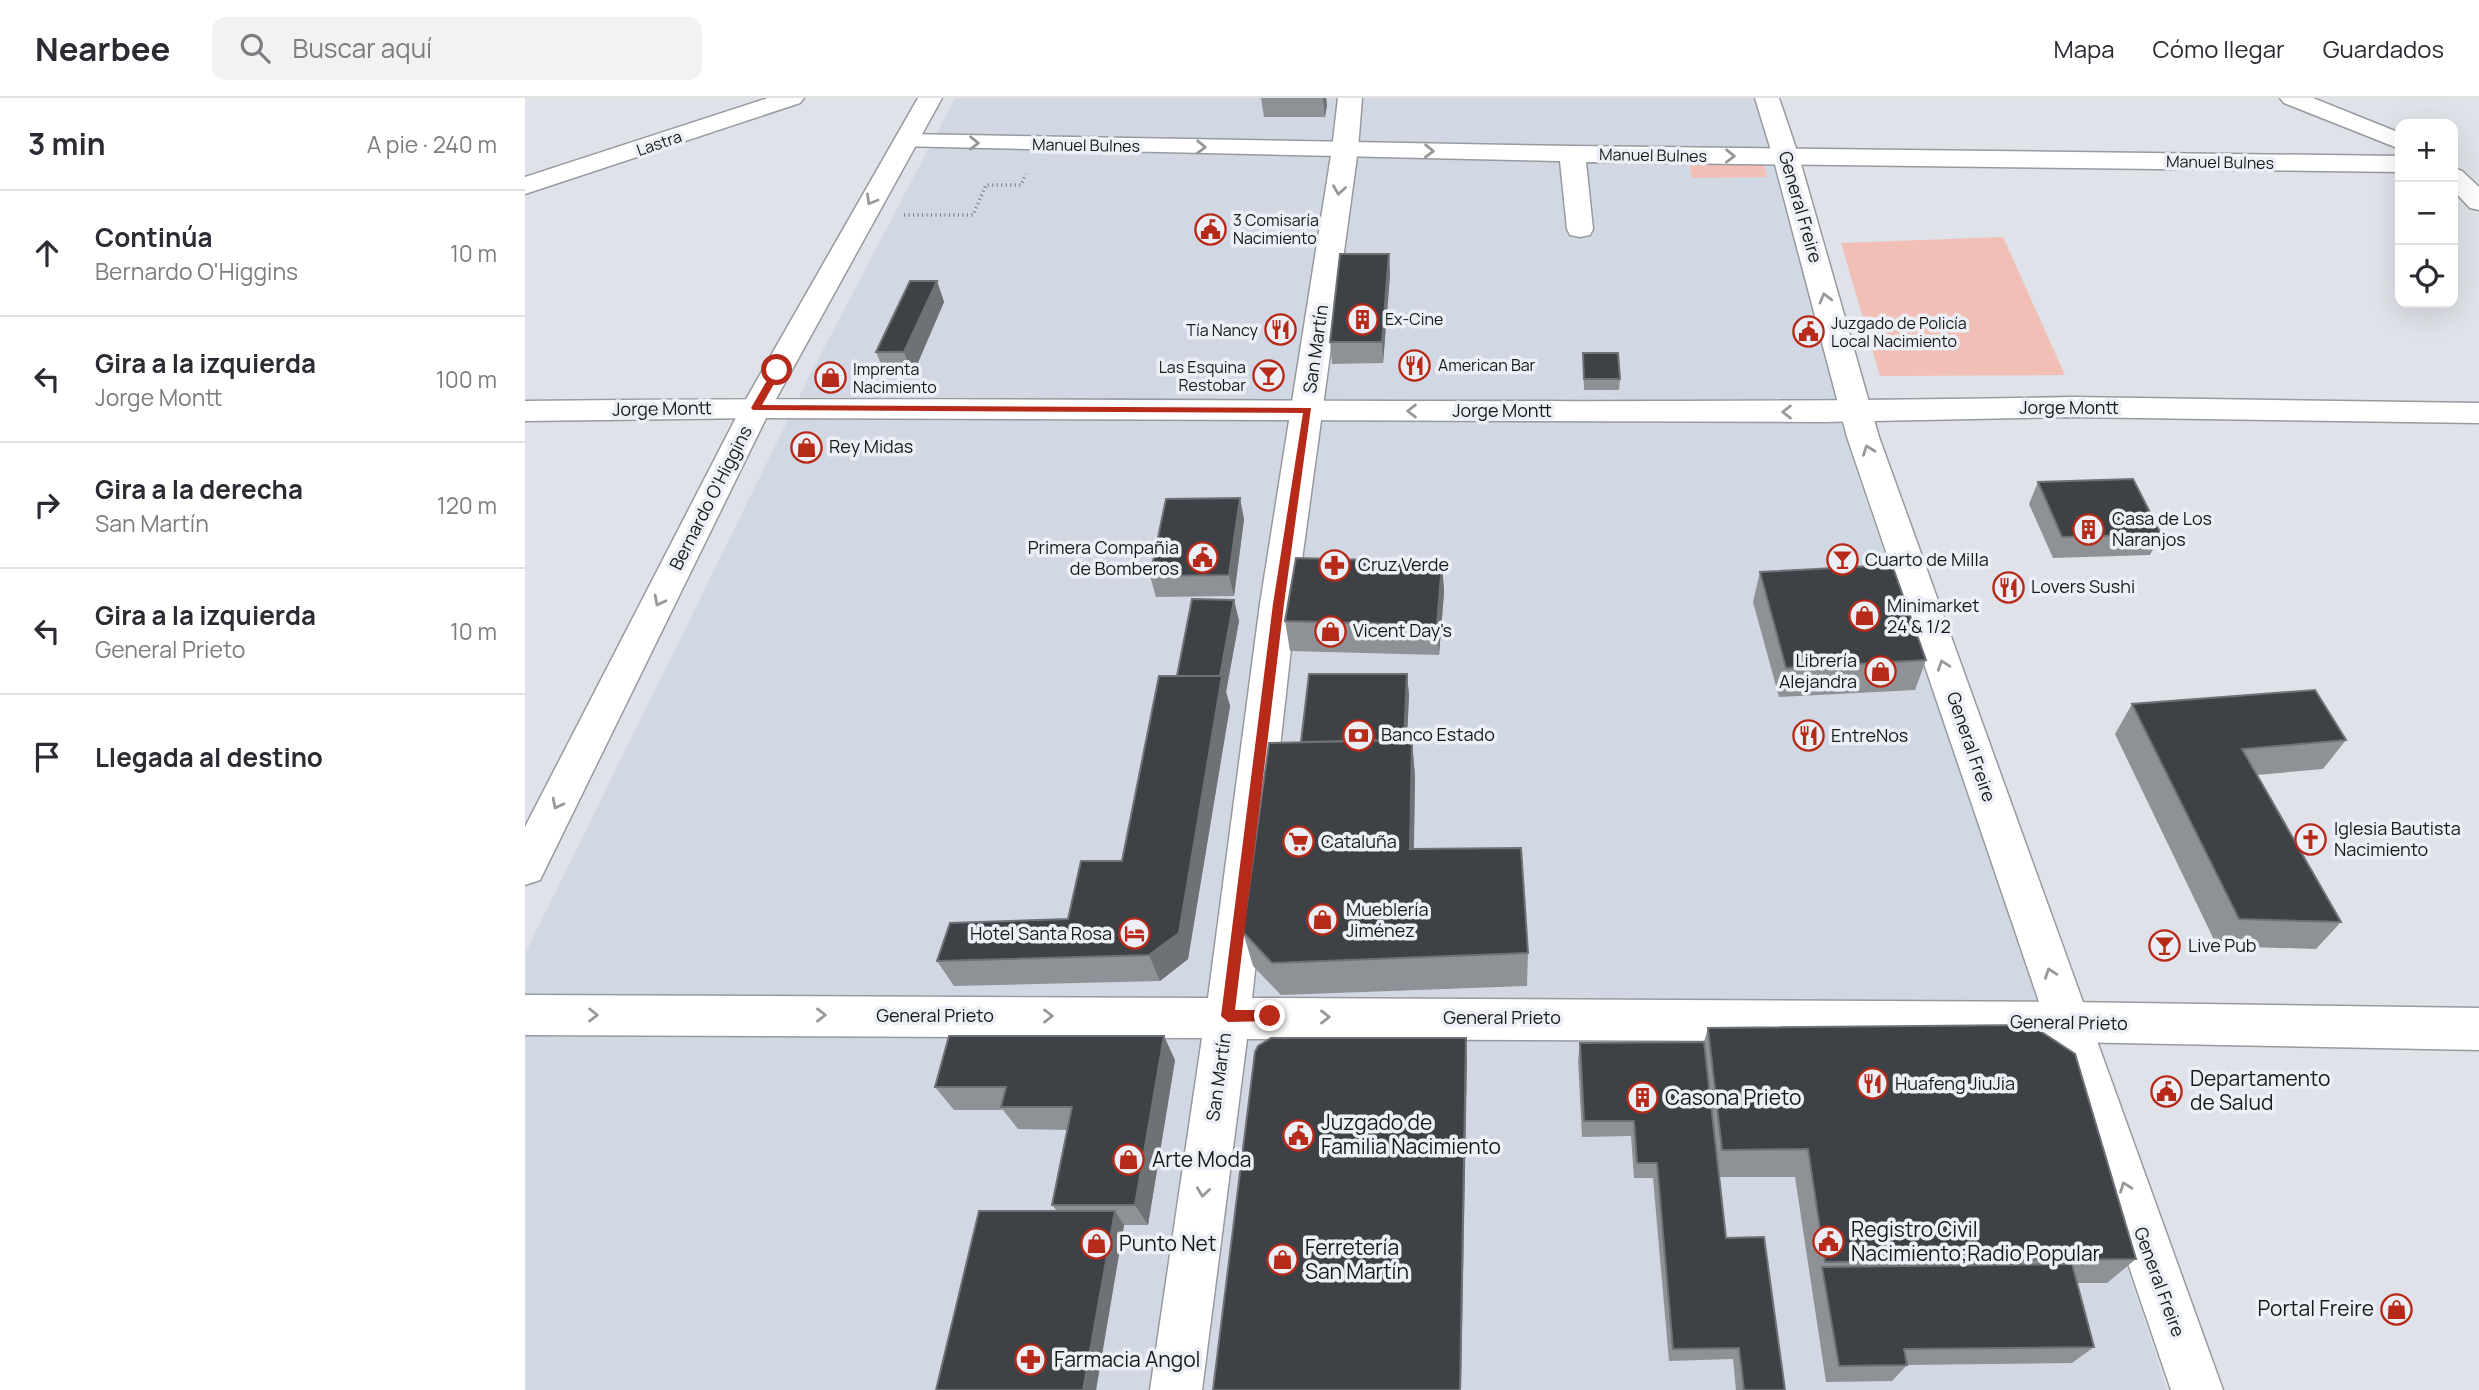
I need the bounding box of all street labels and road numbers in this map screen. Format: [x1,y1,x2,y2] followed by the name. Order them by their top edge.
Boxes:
[634,125,684,161] street label: Lastra
[1032,133,1140,157] street label: Manuel Bulnes
[1599,143,1707,167] street label: Manuel Bulnes
[1774,148,1828,265] street label: General Freire
[2166,150,2274,174] street label: Manuel Bulnes
[1297,303,1333,395] street label: San Martín
[612,395,712,421] street label: Jorge Montt
[2019,395,2119,419] street label: Jorge Montt
[1452,398,1552,422] street label: Jorge Montt
[663,421,757,574] street label: Bernardo O'Higgins
[1942,688,2002,805] street label: General Freire
[876,1003,994,1027] street label: General Prieto
[1443,1005,1561,1029] street label: General Prieto
[2010,1009,2128,1035] street label: General Prieto
[1200,1031,1236,1123] street label: San Martín
[2129,1224,2191,1340] street label: General Freire

